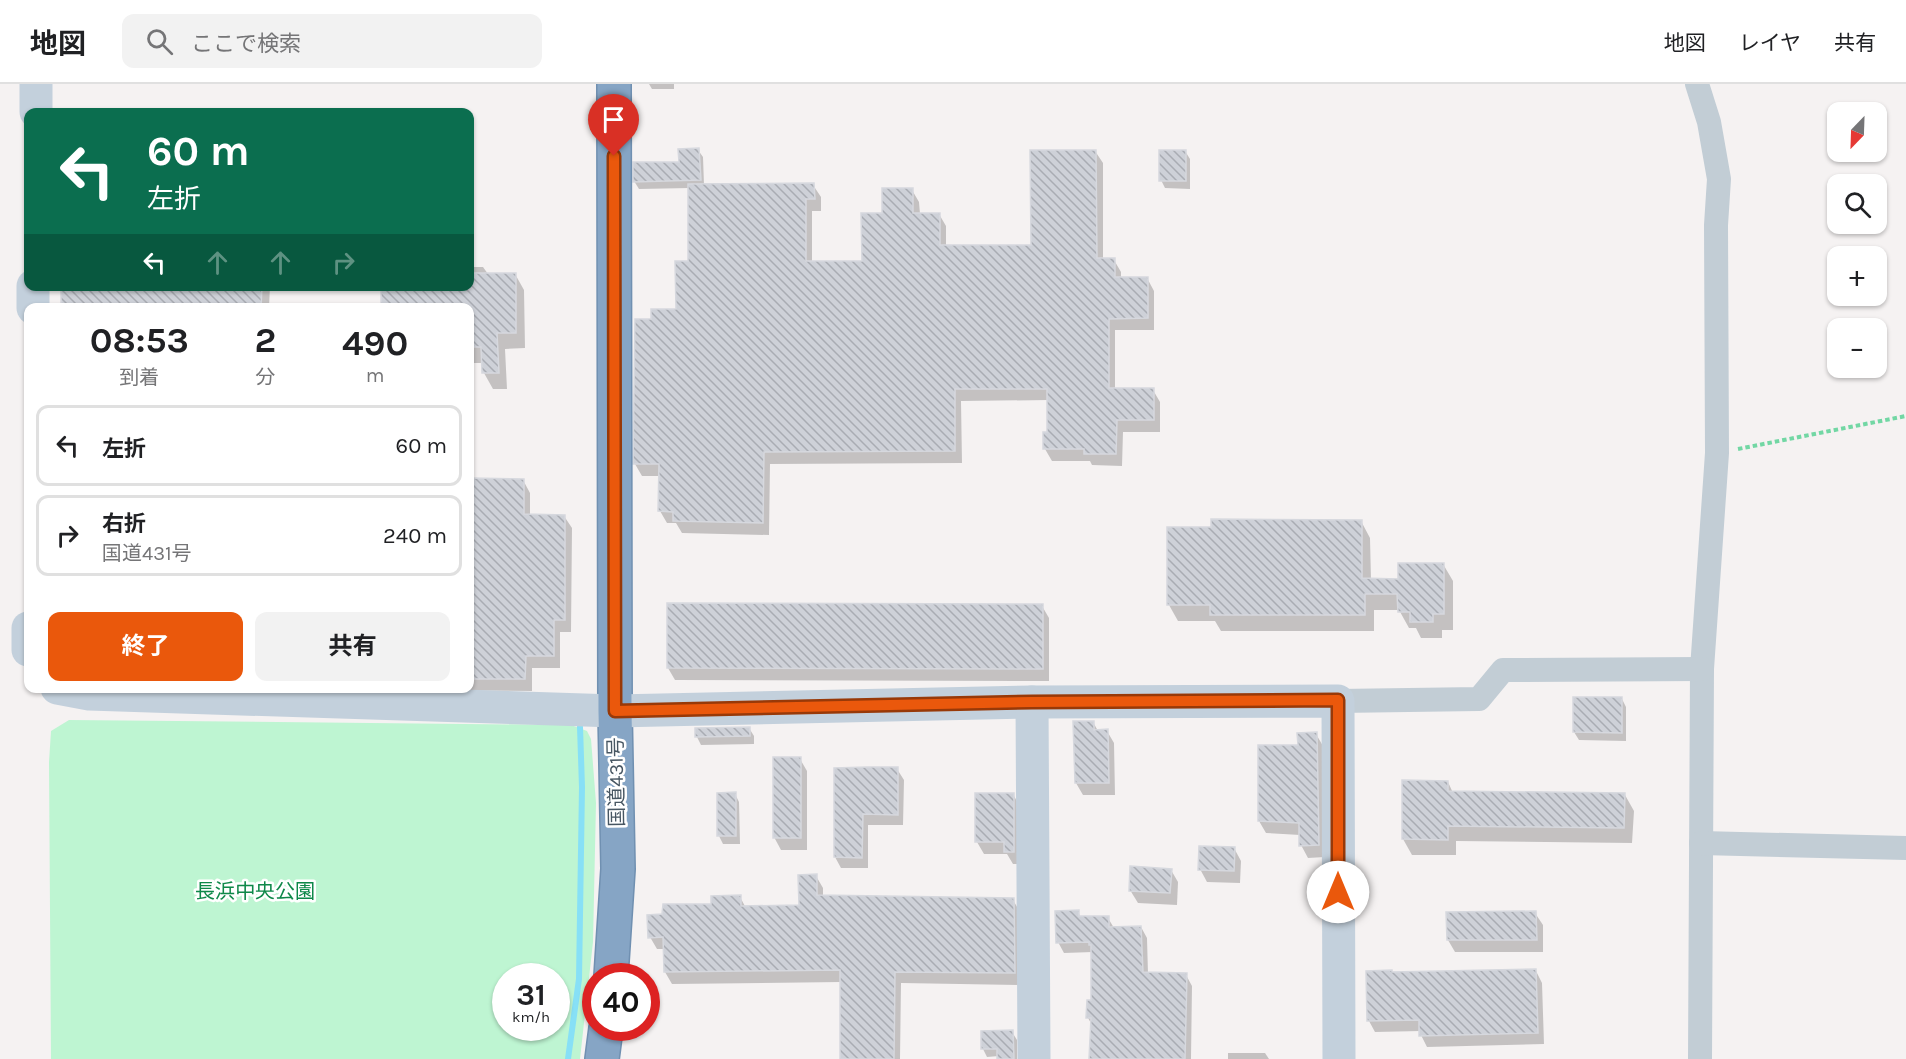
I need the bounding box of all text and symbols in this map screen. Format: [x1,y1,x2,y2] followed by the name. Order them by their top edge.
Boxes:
[122,14,542,68] search box
[143,25,176,58] icon: search
[30,27,86,60] text: 地図
[191,31,301,57] text: ここで検索
[1664,31,1706,55] text: 地図
[1739,31,1801,55] text: レイヤ
[1834,31,1876,55] text: 共有
[588,94,639,156] pin
[1827,102,1887,162] north arrow
[1827,102,1887,378] map controls
[597,103,630,136] icon: arrive
[147,126,250,176] text: 60 m
[48,132,126,210] icon: left
[1827,174,1887,234] button: search
[147,183,201,215] text: 左折
[138,246,171,279] icon: left
[201,246,234,279] icon: ahead
[264,246,297,279] icon: ahead
[327,246,360,279] icon: right
[1827,246,1887,306] button: +
[1827,318,1887,378] button: −
[90,319,189,361] text: 08:53
[255,319,276,361] text: 2
[342,322,408,364] text: 490
[366,364,385,387] text: m
[119,366,159,389] text: 到着
[255,366,275,389] text: 分
[51,429,84,462] icon: left
[396,433,447,459] text: 60 m
[102,436,146,462] text: 左折
[102,511,146,537] text: 右折
[51,519,84,552] icon: right
[383,523,447,549] text: 240 m
[102,542,192,565] text: 国道431号
[48,612,243,681] button: 終了
[255,612,450,681] button: 共有
[604,737,629,827] street label: 国道431号
[1306,860,1370,924] position arrow
[195,880,315,903] park label: 長浜中央公園
[582,963,660,1041] speed limit sign: 40
[516,977,546,1013] text: 31
[512,1008,550,1026] text: km/h

